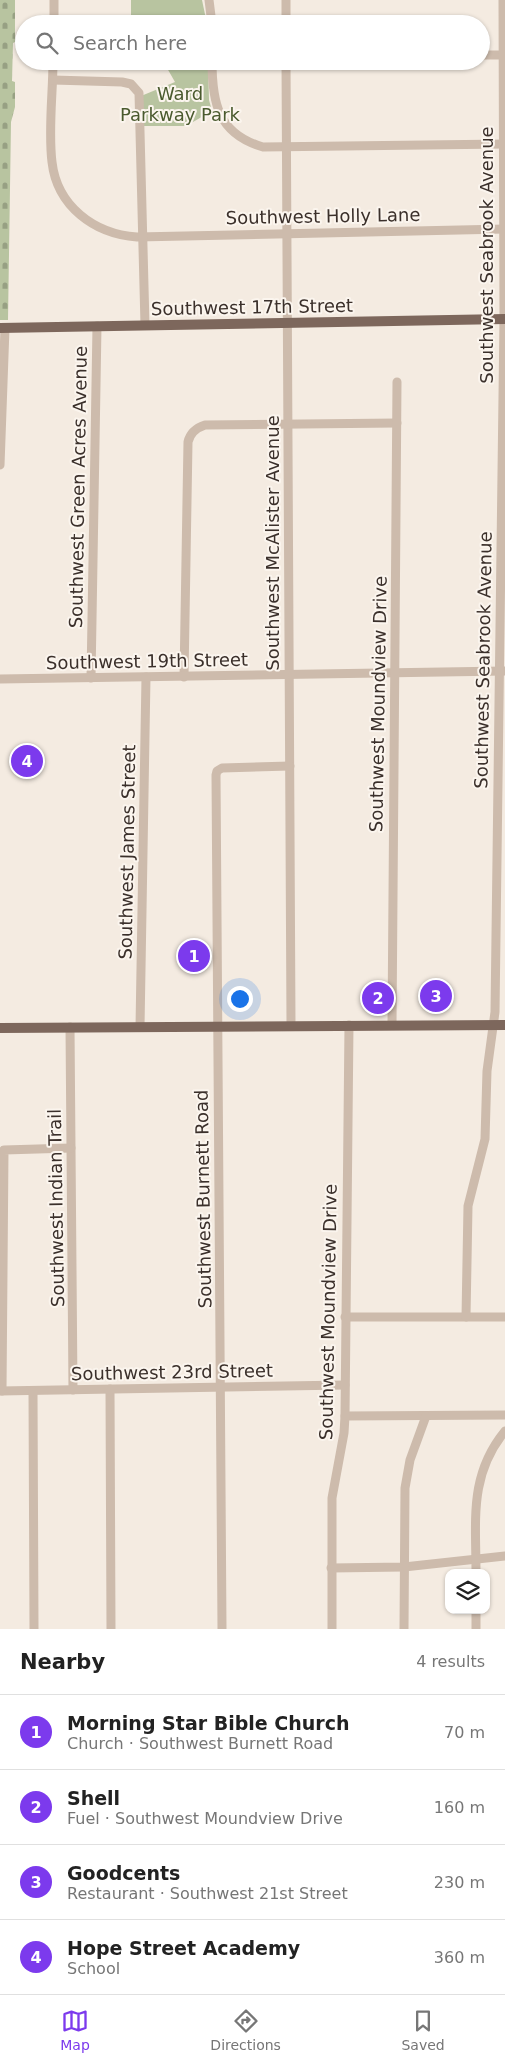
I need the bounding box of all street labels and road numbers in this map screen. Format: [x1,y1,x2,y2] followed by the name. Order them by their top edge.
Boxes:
[476,126,497,384] street label: Southwest Seabrook Avenue
[225,204,421,228] street label: Southwest Holly Lane
[151,295,353,319] street label: Southwest 17th Street
[65,346,91,628] street label: Southwest Green Acres Avenue
[262,415,283,671] street label: Southwest McAlister Avenue
[470,531,496,789] street label: Southwest Seabrook Avenue
[365,576,391,832] street label: Southwest Moundview Drive
[46,649,248,673] street label: Southwest 19th Street
[115,744,139,960] street label: Southwest James Street
[191,1090,215,1308] street label: Southwest Burnett Road
[44,1109,68,1307] street label: Southwest Indian Trail
[315,1184,341,1440] street label: Southwest Moundview Drive
[71,1360,273,1384] street label: Southwest 23rd Street

